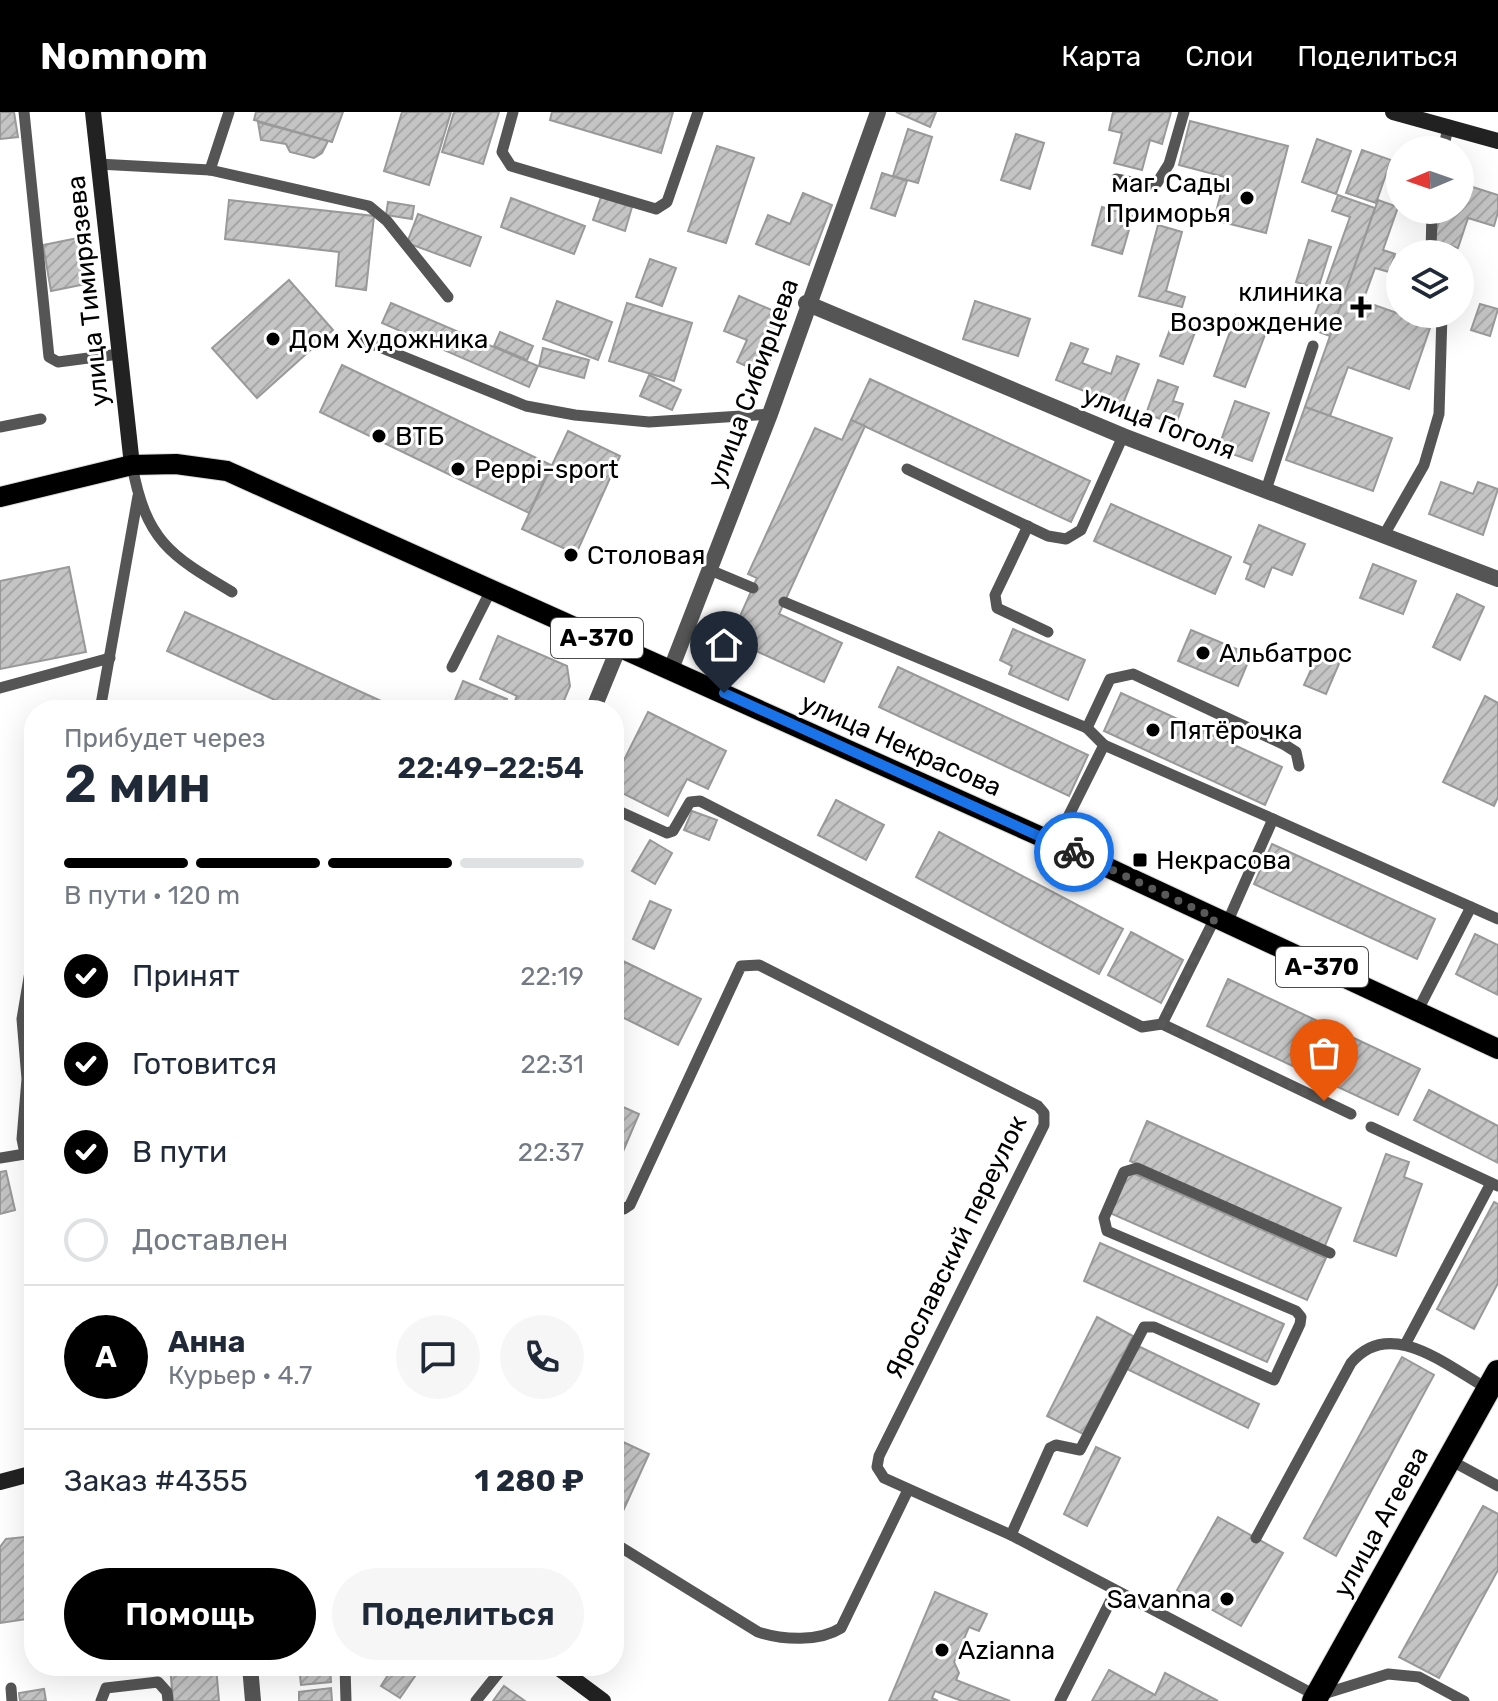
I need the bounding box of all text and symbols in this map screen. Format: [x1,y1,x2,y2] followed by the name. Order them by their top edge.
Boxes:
[40,33,208,79] text: Nomnom
[1061,40,1141,73] text: Карта
[1185,40,1253,73] text: Слои
[1297,40,1458,73] text: Поделиться
[1386,136,1474,224] north arrow
[1386,136,1474,328] map controls
[1106,168,1231,229] place label: маг. Сады Приморья
[60,174,116,408] street label: улица Тимирязева
[1238,189,1256,207] marker: маг. Сады Приморья
[1386,240,1474,328] button: layers
[701,274,805,492] street label: улица Сибирцева
[1170,277,1343,338] place label: клиника Возрождение
[1350,296,1372,318] marker: клиника Возрождение
[289,324,488,355] place label: Дом Художника
[264,330,282,348] marker: Дом Художника
[1078,380,1240,466] street label: улица Гоголя
[395,421,444,452] place label: ВТБ
[370,427,388,445] marker: ВТБ
[474,454,619,485] place label: Peppi-sport
[449,460,467,478] marker: Peppi-sport
[587,540,705,571] place label: Столовая
[562,546,580,564] marker: Столовая
[690,611,758,693] pin
[551,618,643,658] road number: А-370
[702,623,746,667] icon: home
[1219,638,1352,669] place label: Альбатрос
[1194,644,1212,662] marker: Альбатрос
[796,687,1006,803] street label: улица Некрасова
[1169,715,1303,746] place label: Пятёрочка
[1144,721,1162,739] marker: Пятёрочка
[64,723,265,754] text: Прибудет через
[397,750,584,786] text: 22:49–22:54
[64,753,211,815] text: 2 мин
[1034,812,1114,892] courier
[1052,830,1096,874] icon: bike
[1156,845,1291,876] place label: Некрасова
[1131,851,1149,869] marker: Некрасова
[64,880,240,911] text: В пути · 120 m
[1276,947,1368,987] road number: А-370
[64,954,108,998] icon: check
[132,958,240,994] text: Принят
[520,961,584,992] text: 22:19
[1290,1019,1358,1101] pin
[1302,1031,1346,1075] icon: bag
[64,1042,108,1086] icon: check
[132,1046,277,1082] text: Готовится
[521,1049,584,1080] text: 22:31
[879,1110,1033,1384] street label: Ярославский переулок
[64,1130,108,1174] icon: check
[132,1134,227,1170] text: В пути
[518,1137,584,1168] text: 22:37
[132,1222,288,1258] text: Доставлен
[396,1315,480,1399] button: chat
[500,1315,584,1399] button: phone
[168,1324,245,1360] text: Анна
[95,1339,117,1375] text: А
[168,1360,312,1391] text: Курьер · 4.7
[1327,1441,1435,1603] street label: улица Агеева
[64,1463,248,1499] text: Заказ #4355
[474,1463,584,1499] text: 1 280 ₽
[64,1568,316,1660] button: Помощь
[332,1568,584,1660] button: Поделиться
[1107,1584,1211,1615] place label: Savanna
[1218,1590,1236,1608] marker: Savanna
[958,1635,1055,1666] place label: Azianna
[933,1641,951,1659] marker: Azianna

